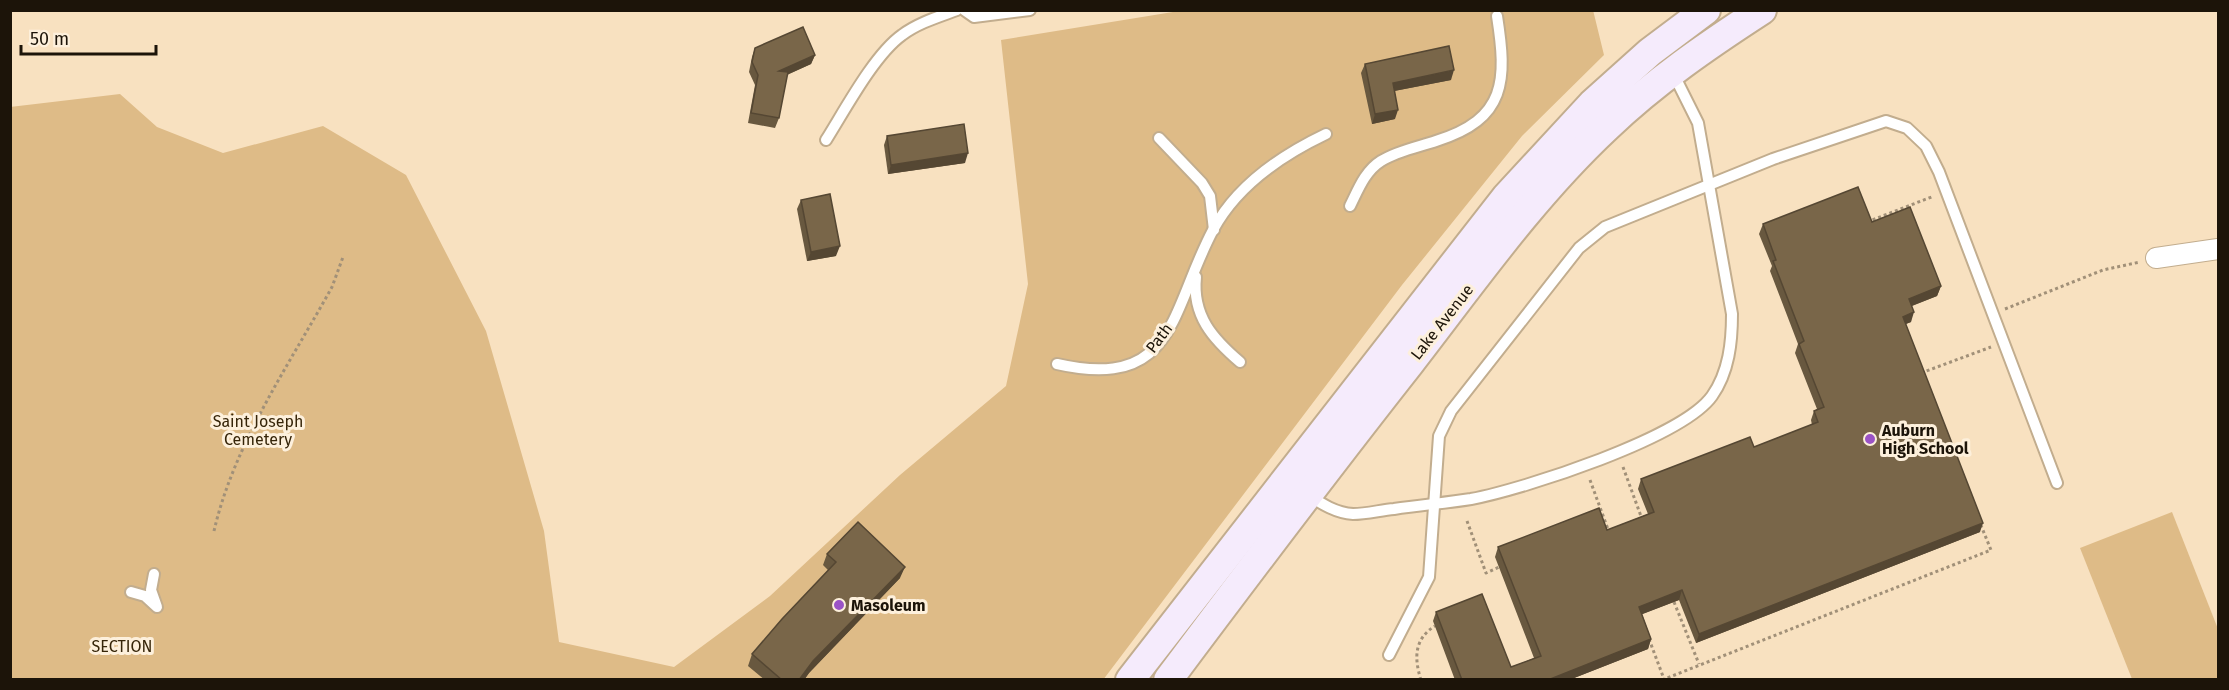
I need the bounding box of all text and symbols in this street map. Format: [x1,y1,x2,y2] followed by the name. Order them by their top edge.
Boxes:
[21,18,156,56] scale bar
[30,28,69,50] text: 50 m
[1407,280,1477,364] street label: Lake Avenue
[1142,319,1176,357] street label: Path
[213,412,303,449] park label: Saint Joseph Cemetery
[1881,421,1969,458] place label: Auburn High School
[1863,432,1877,446] marker: Auburn High School
[851,596,925,615] place label: Masoleum
[832,598,846,612] marker: Masoleum
[92,637,152,656] park label: SECTION

